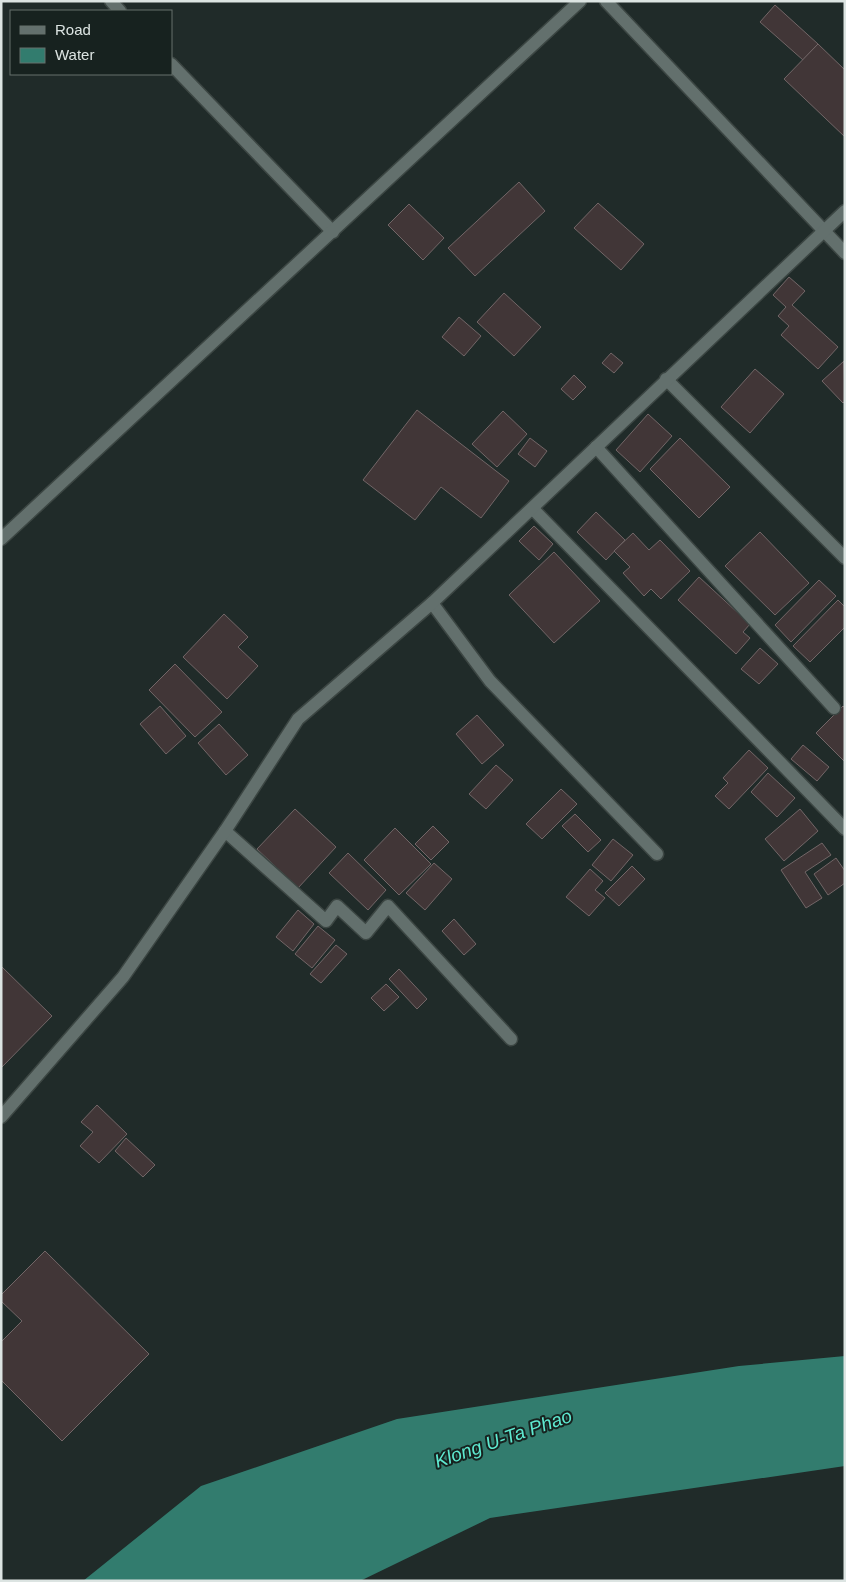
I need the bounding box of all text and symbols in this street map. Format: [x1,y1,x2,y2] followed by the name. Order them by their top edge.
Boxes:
[10,10,172,75] legend
[55,21,91,38] text: Road
[55,46,94,63] text: Water
[432,1405,575,1472] water label: Klong U-Ta Phao

